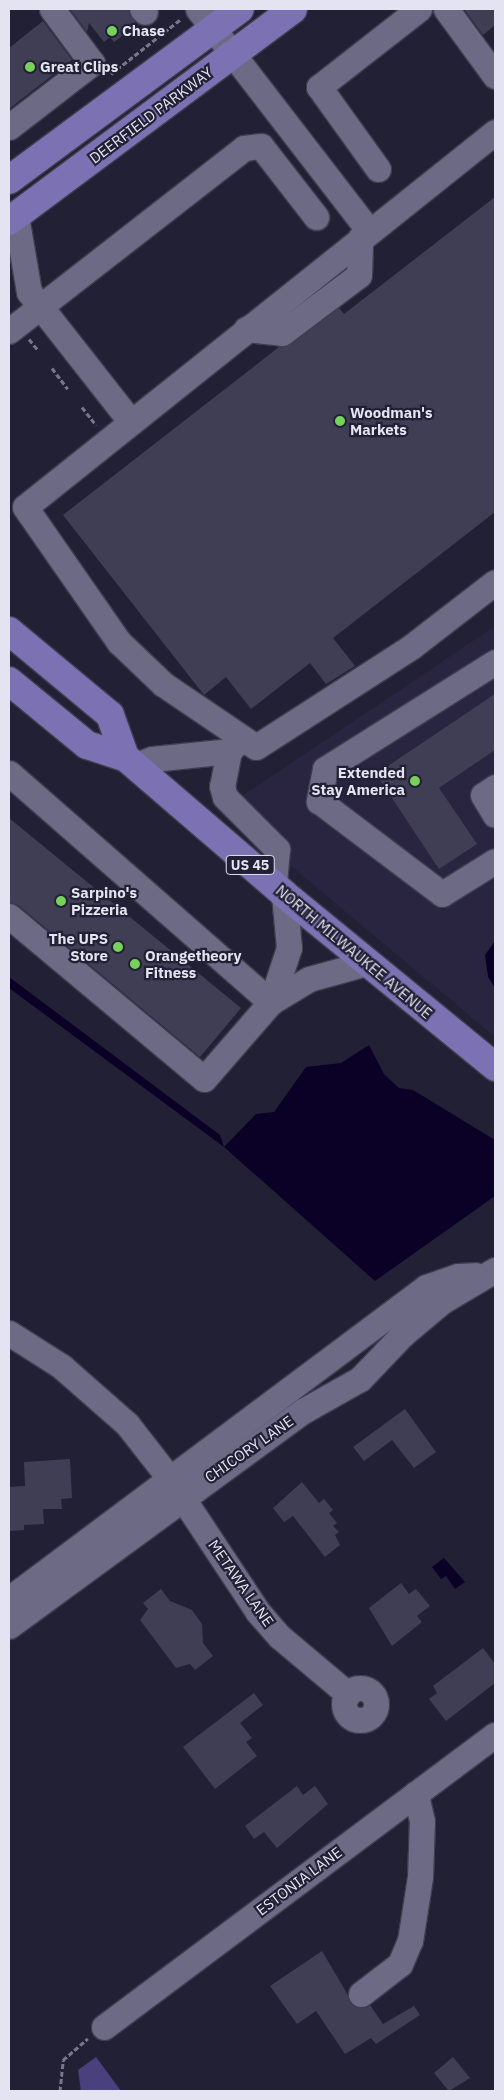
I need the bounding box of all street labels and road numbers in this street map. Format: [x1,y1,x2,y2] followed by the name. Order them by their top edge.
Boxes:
[86,63,216,167] street label: DEERFIELD PARKWAY
[225,854,275,876] road number: US 45
[272,881,436,1023] street label: NORTH MILWAUKEE AVENUE
[201,1412,297,1486] street label: CHICORY LANE
[205,1536,277,1630] street label: METAWA LANE
[253,1843,345,1919] street label: ESTONIA LANE

